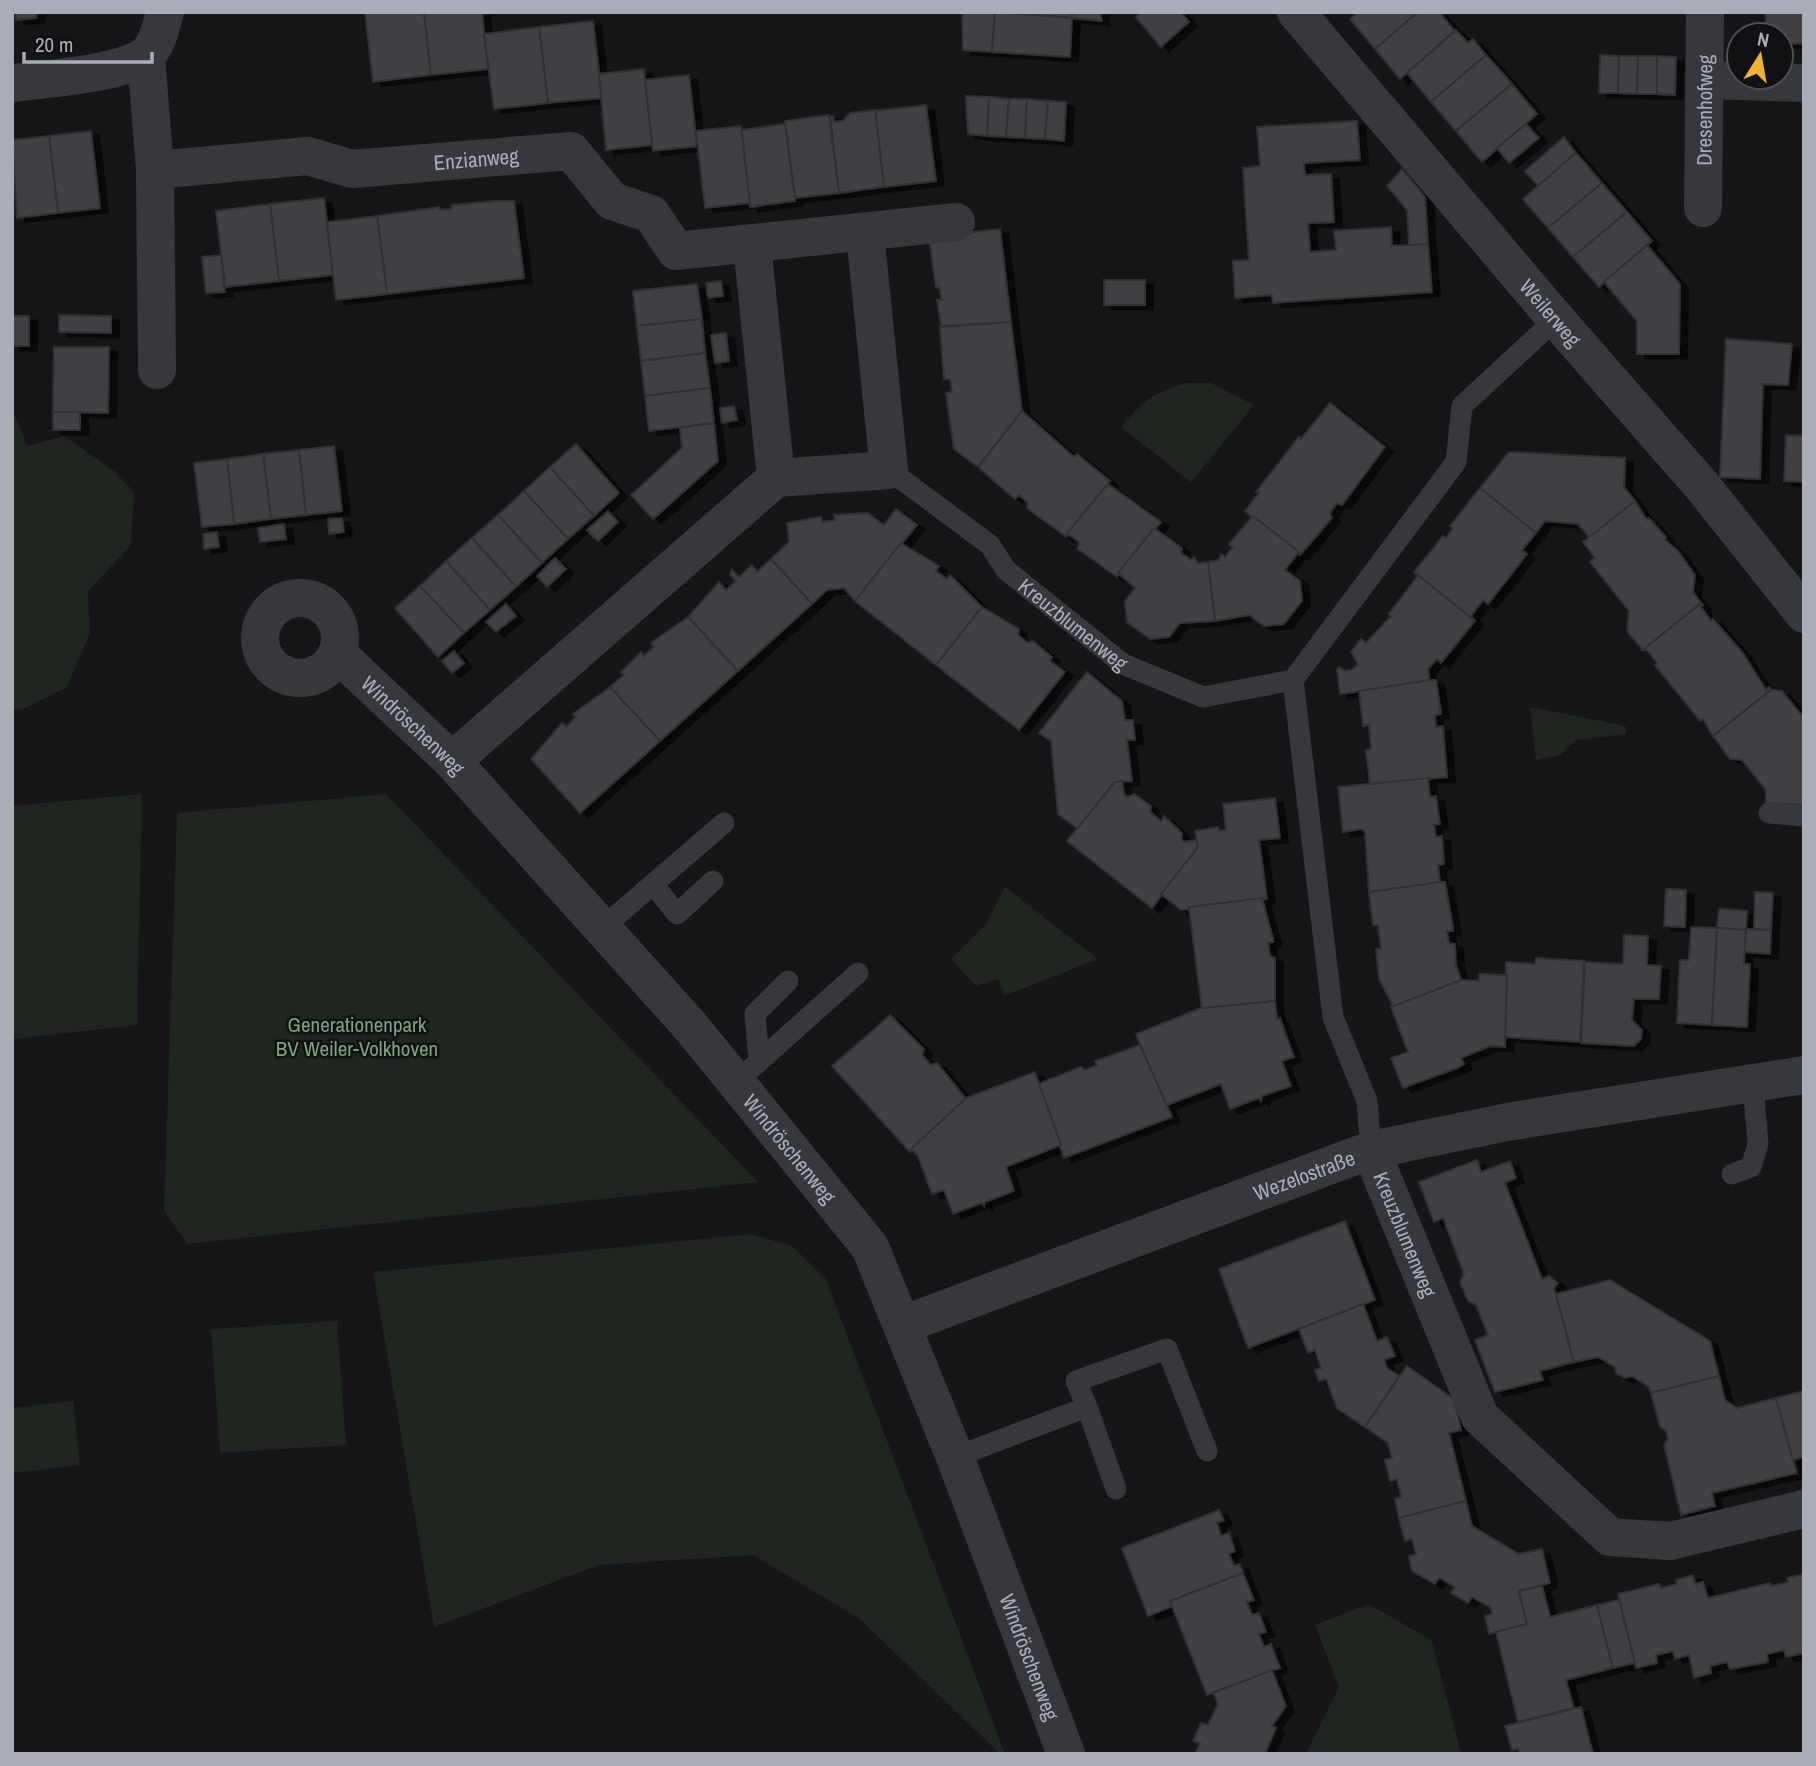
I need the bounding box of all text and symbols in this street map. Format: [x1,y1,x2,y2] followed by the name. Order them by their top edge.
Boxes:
[24,21,152,65] scale bar
[1725,21,1795,91] north arrow
[1755,25,1771,53] text: N
[35,30,73,59] text: 20 m
[1689,54,1719,166] street label: Dresenhofweg
[432,141,520,177] street label: Enzianweg
[1513,272,1588,353] street label: Weilerweg
[1012,571,1135,677] street label: Kreuzblumenweg
[355,669,472,781] street label: Windröschenweg
[276,1010,438,1063] park label: Generationenpark BV Weiler-Volkhoven
[737,1088,843,1210] street label: Windröschenweg
[1249,1143,1359,1207] street label: Wezelostraße
[1367,1167,1444,1302] street label: Kreuzblumenweg
[993,1590,1067,1725] street label: Windröschenweg

